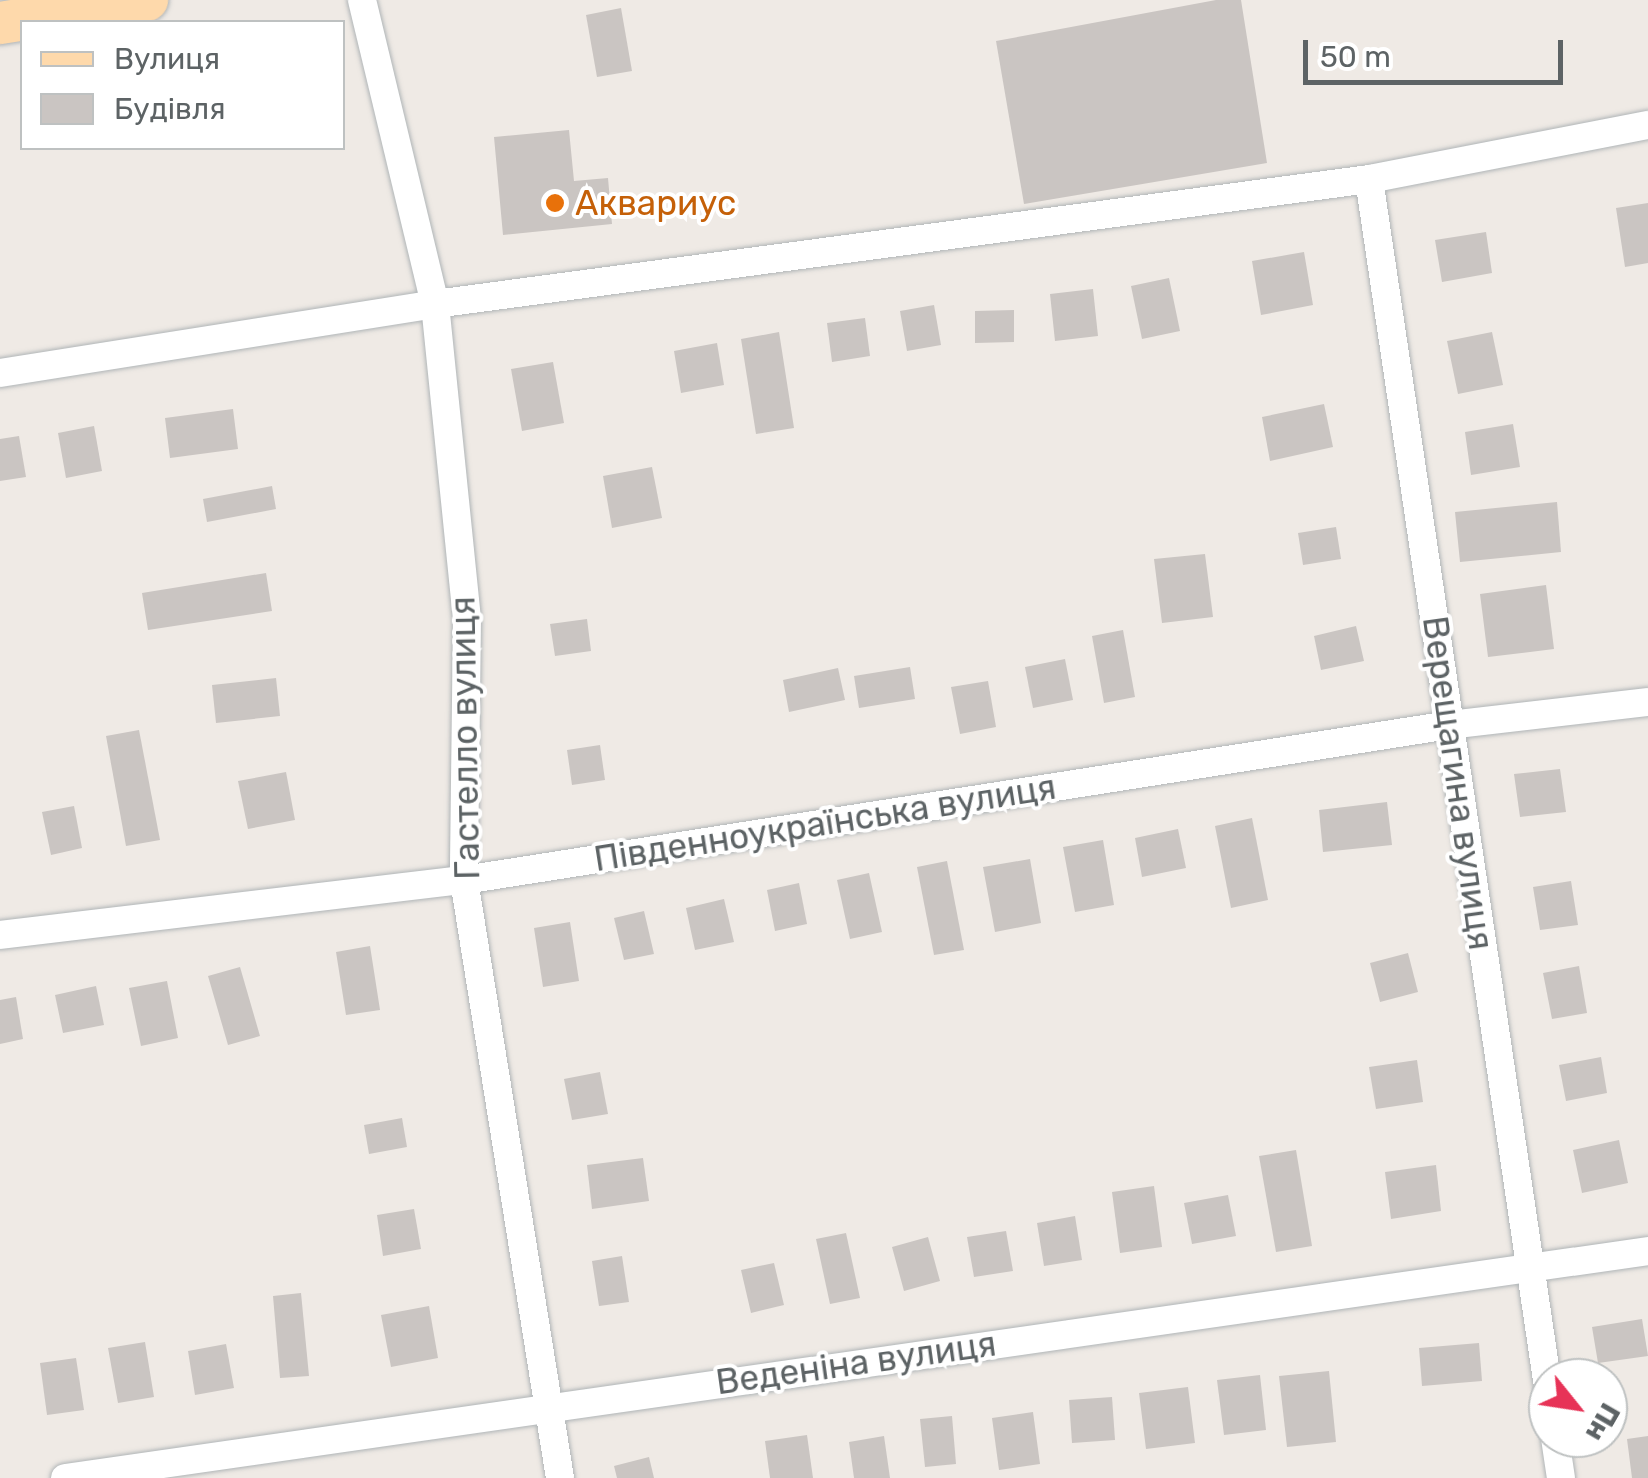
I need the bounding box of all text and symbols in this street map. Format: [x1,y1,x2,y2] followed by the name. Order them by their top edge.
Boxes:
[20,20,345,150] legend
[1308,20,1568,82] scale bar
[1320,39,1391,75] text: 50 m
[114,41,220,77] text: Вулиця
[114,91,225,127] text: Будівля
[575,182,736,224] place label: Аквариус
[544,192,566,214] marker: Аквариус
[442,596,488,880] street label: Гастелло вулиця
[1414,613,1502,953] street label: Верещагина вулиця
[591,766,1059,880] street label: Південноукраїнська вулиця
[713,1323,999,1403] street label: Веденіна вулиця
[1528,1358,1628,1458] north arrow
[1579,1397,1627,1447] text: Пн

